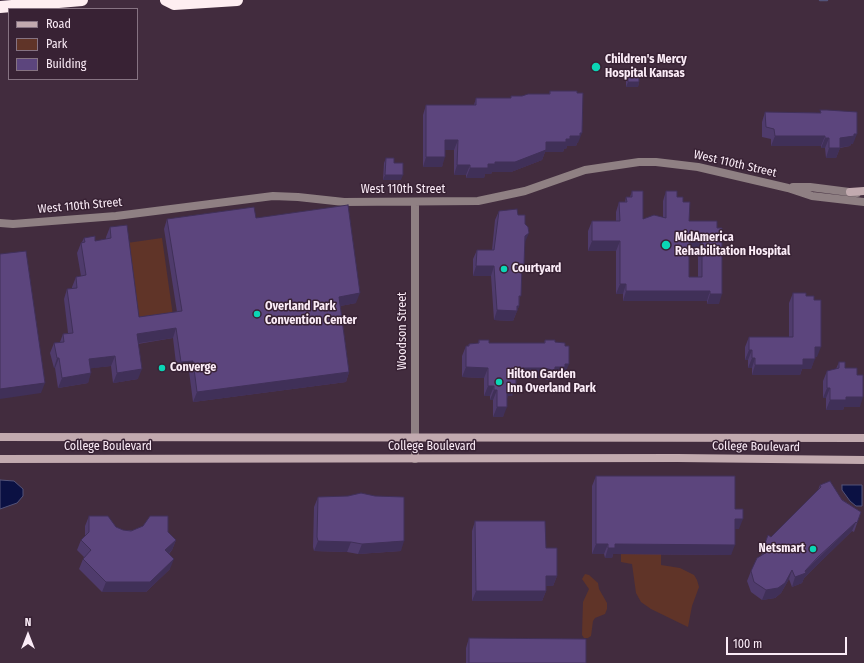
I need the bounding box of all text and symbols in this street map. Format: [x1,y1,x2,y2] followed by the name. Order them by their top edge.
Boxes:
[8,8,138,80] legend
[46,17,71,31] text: Road
[46,37,67,51] text: Park
[605,53,687,81] place label: Children's Mercy Hospital Kansas
[46,57,86,71] text: Building
[590,61,602,73] marker: Children's Mercy Hospital Kansas
[692,147,778,181] street label: West 110th Street
[361,183,445,197] street label: West 110th Street
[37,195,123,217] street label: West 110th Street
[675,231,790,259] place label: MidAmerica Rehabilitation Hospital
[660,239,672,251] marker: MidAmerica Rehabilitation Hospital
[512,262,561,276] place label: Courtyard
[499,264,509,274] marker: Courtyard
[396,292,410,370] street label: Woodson Street
[265,300,357,328] place label: Overland Park Convention Center
[252,309,262,319] marker: Overland Park Convention Center
[170,361,216,375] place label: Converge
[157,363,167,373] marker: Converge
[507,368,596,396] place label: Hilton Garden Inn Overland Park
[494,377,504,387] marker: Hilton Garden Inn Overland Park
[712,439,800,455] street label: College Boulevard
[64,440,152,454] street label: College Boulevard
[388,440,476,454] street label: College Boulevard
[759,542,805,556] place label: Netsmart
[808,544,818,554] marker: Netsmart
[8,615,48,655] north arrow
[25,616,31,629] text: N
[728,629,849,655] scale bar
[733,637,762,651] text: 100 m

